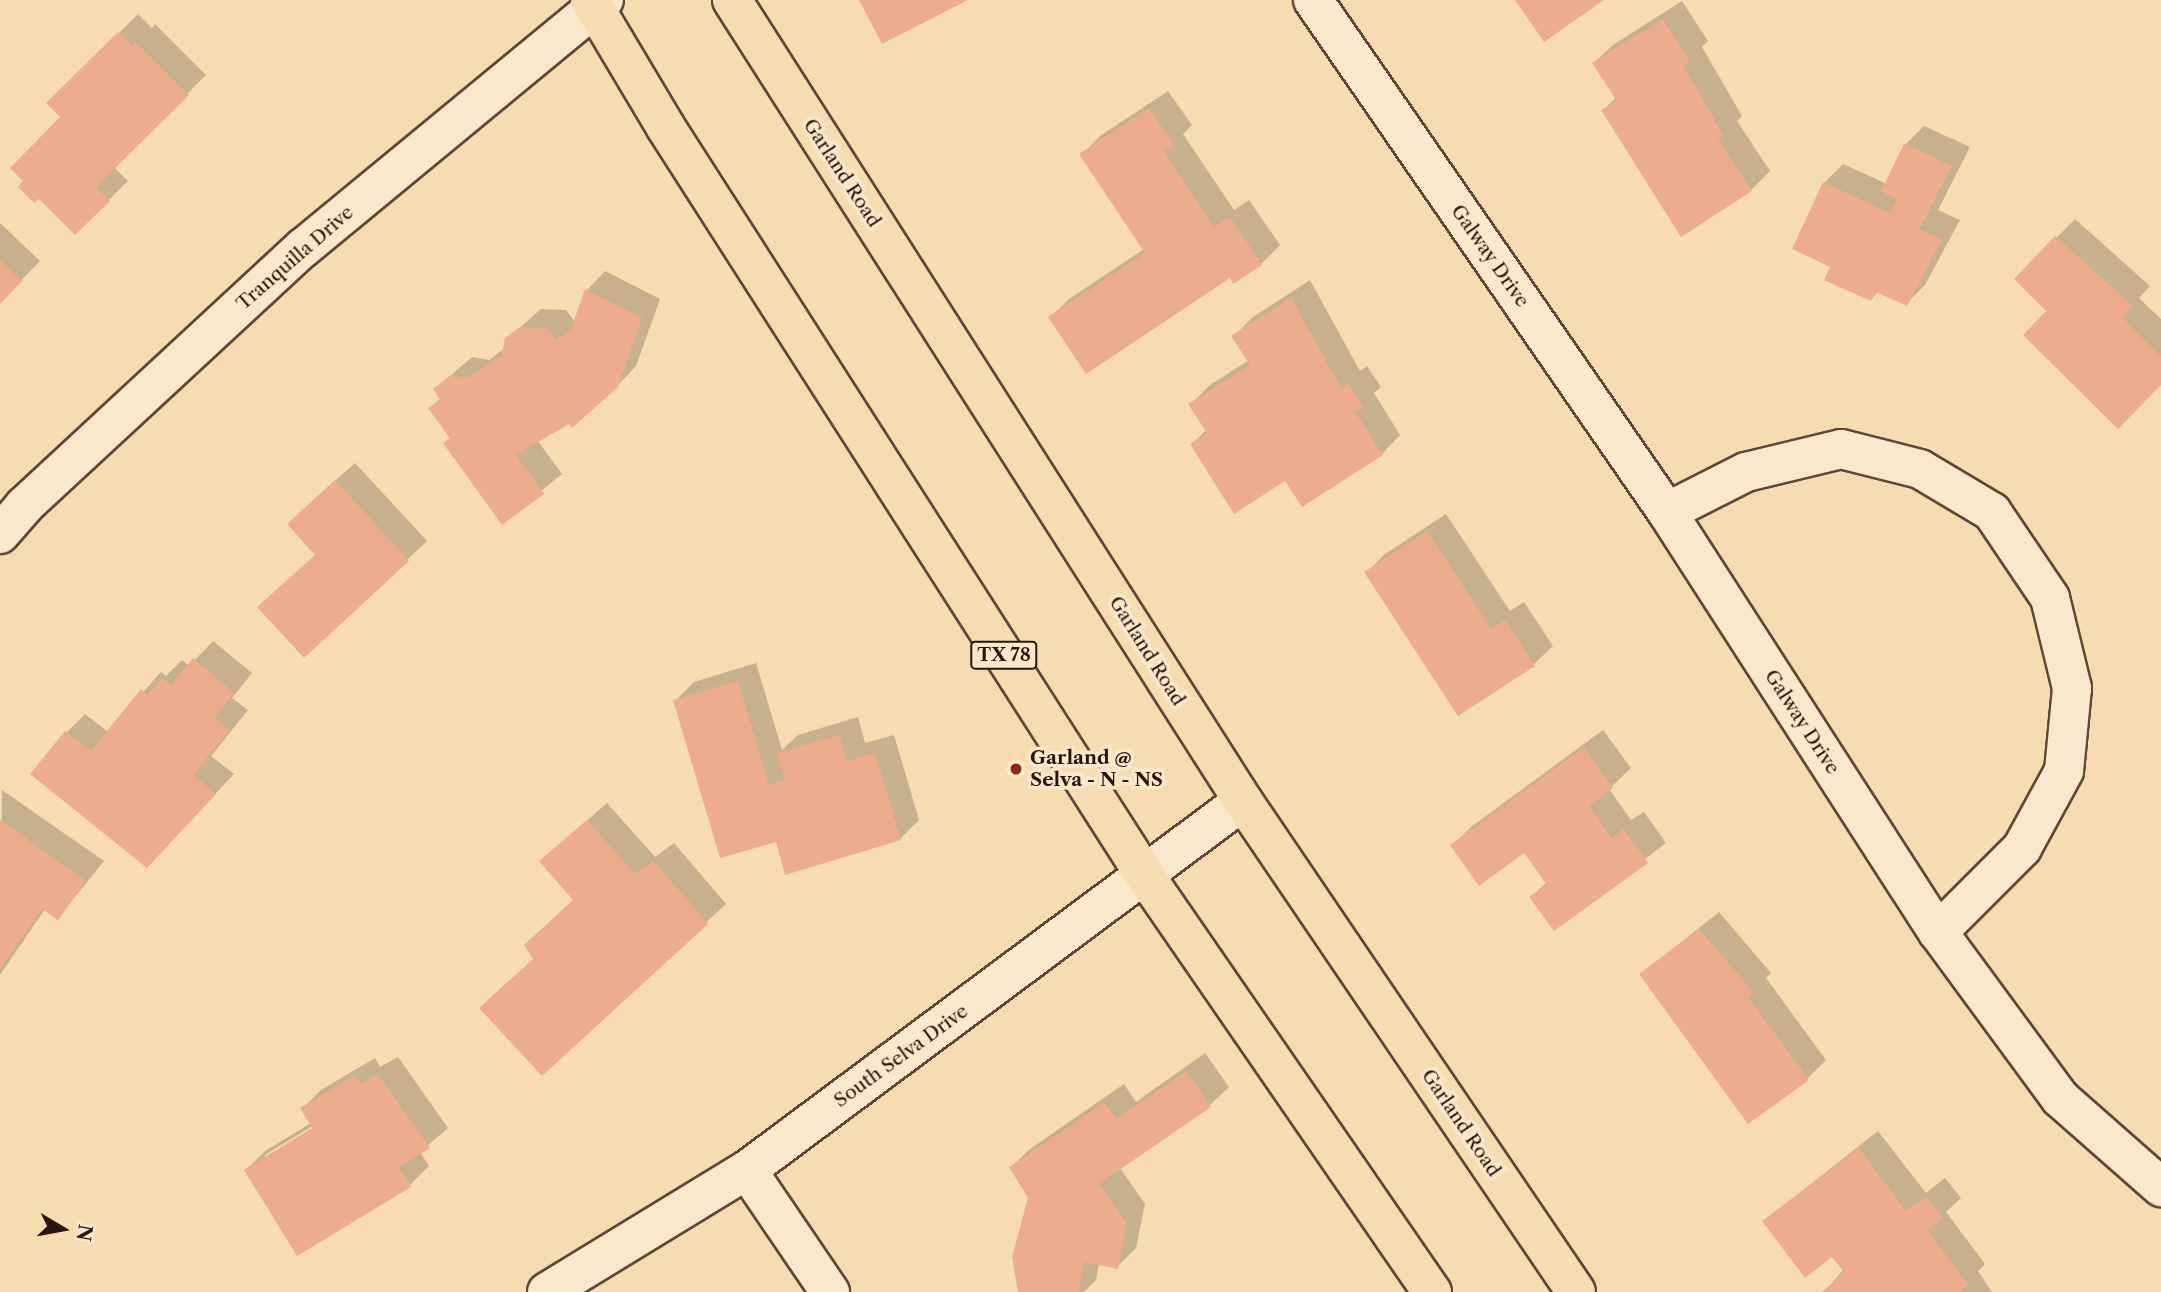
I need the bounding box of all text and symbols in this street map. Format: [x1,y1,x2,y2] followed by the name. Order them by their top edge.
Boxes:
[799,115,885,231] street label: Garland Road
[1446,200,1534,312] street label: Galway Drive
[232,201,358,315] street label: Tranquilla Drive
[1104,592,1190,710] street label: Garland Road
[969,640,1039,670] road number: TX 78
[1760,665,1844,779] street label: Galway Drive
[1030,747,1163,791] place label: Garland @ Selva - N - NS
[1008,761,1024,777] marker: Garland @ Selva - N - NS
[830,1000,972,1112] street label: South Selva Drive
[1417,1065,1505,1181] street label: Garland Road
[28,1194,98,1264] north arrow
[71,1223,97,1243] text: N

